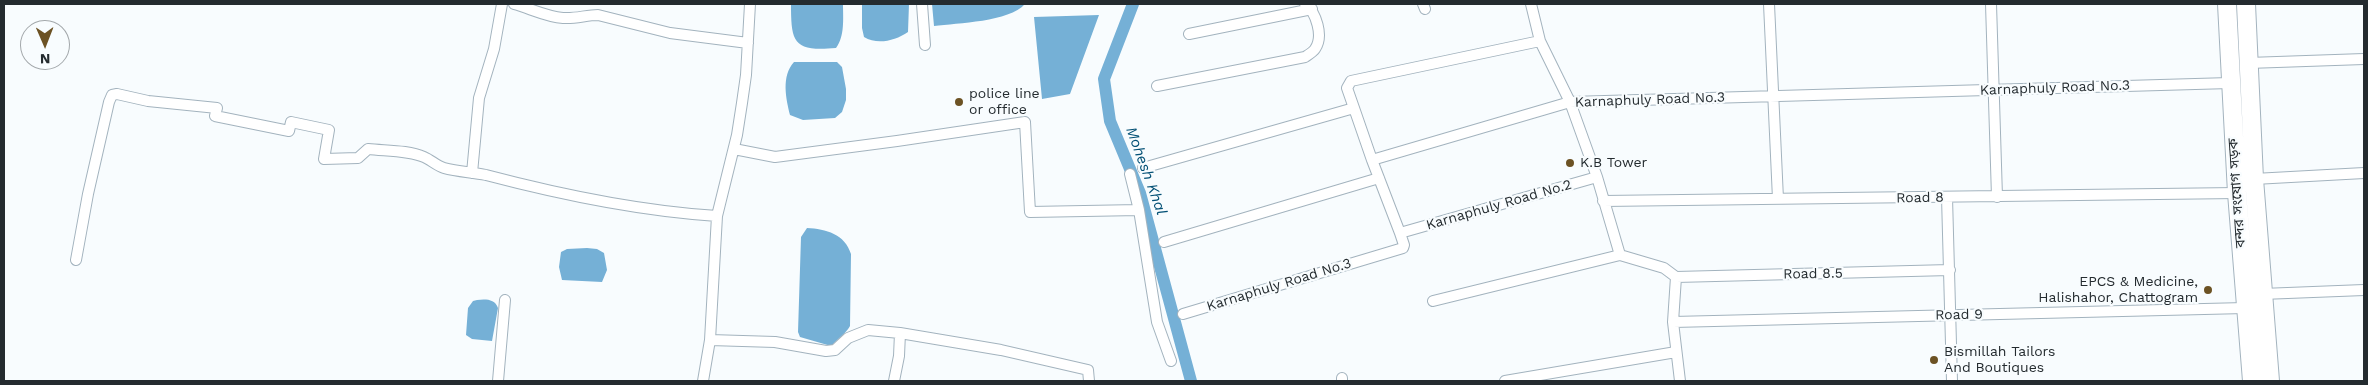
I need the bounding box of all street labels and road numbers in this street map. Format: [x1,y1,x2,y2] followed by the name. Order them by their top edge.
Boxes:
[1980,77,2130,99] street label: Karnaphuly Road No.3
[1575,89,1725,111] street label: Karnaphuly Road No.3
[2225,138,2249,248] street label: বন্দর সংযোগ সড়ক
[1424,176,1574,234] street label: Karnaphuly Road No.2
[1896,189,1944,207] street label: Road 8
[1205,255,1353,315] street label: Karnaphuly Road No.3
[1783,265,1843,283] street label: Road 8.5
[1935,306,1983,324] street label: Road 9

